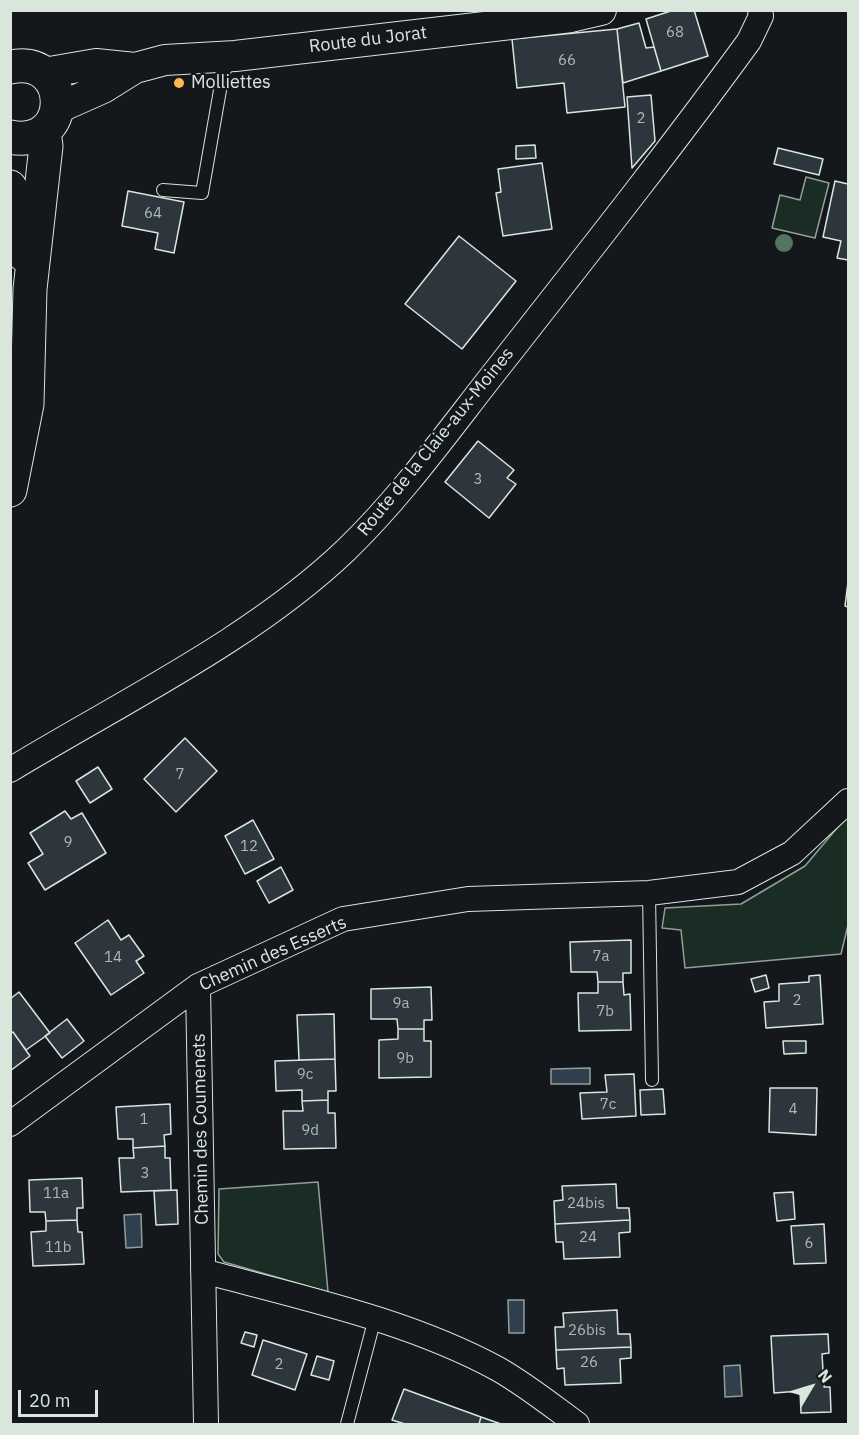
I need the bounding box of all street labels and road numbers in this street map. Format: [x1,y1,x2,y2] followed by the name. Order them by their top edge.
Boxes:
[308,22,428,58] street label: Route du Jorat
[353,343,519,541] street label: Route de la Claie-aux-Moines
[196,912,350,996] street label: Chemin des Esserts
[189,1033,213,1225] street label: Chemin des Coumenets

